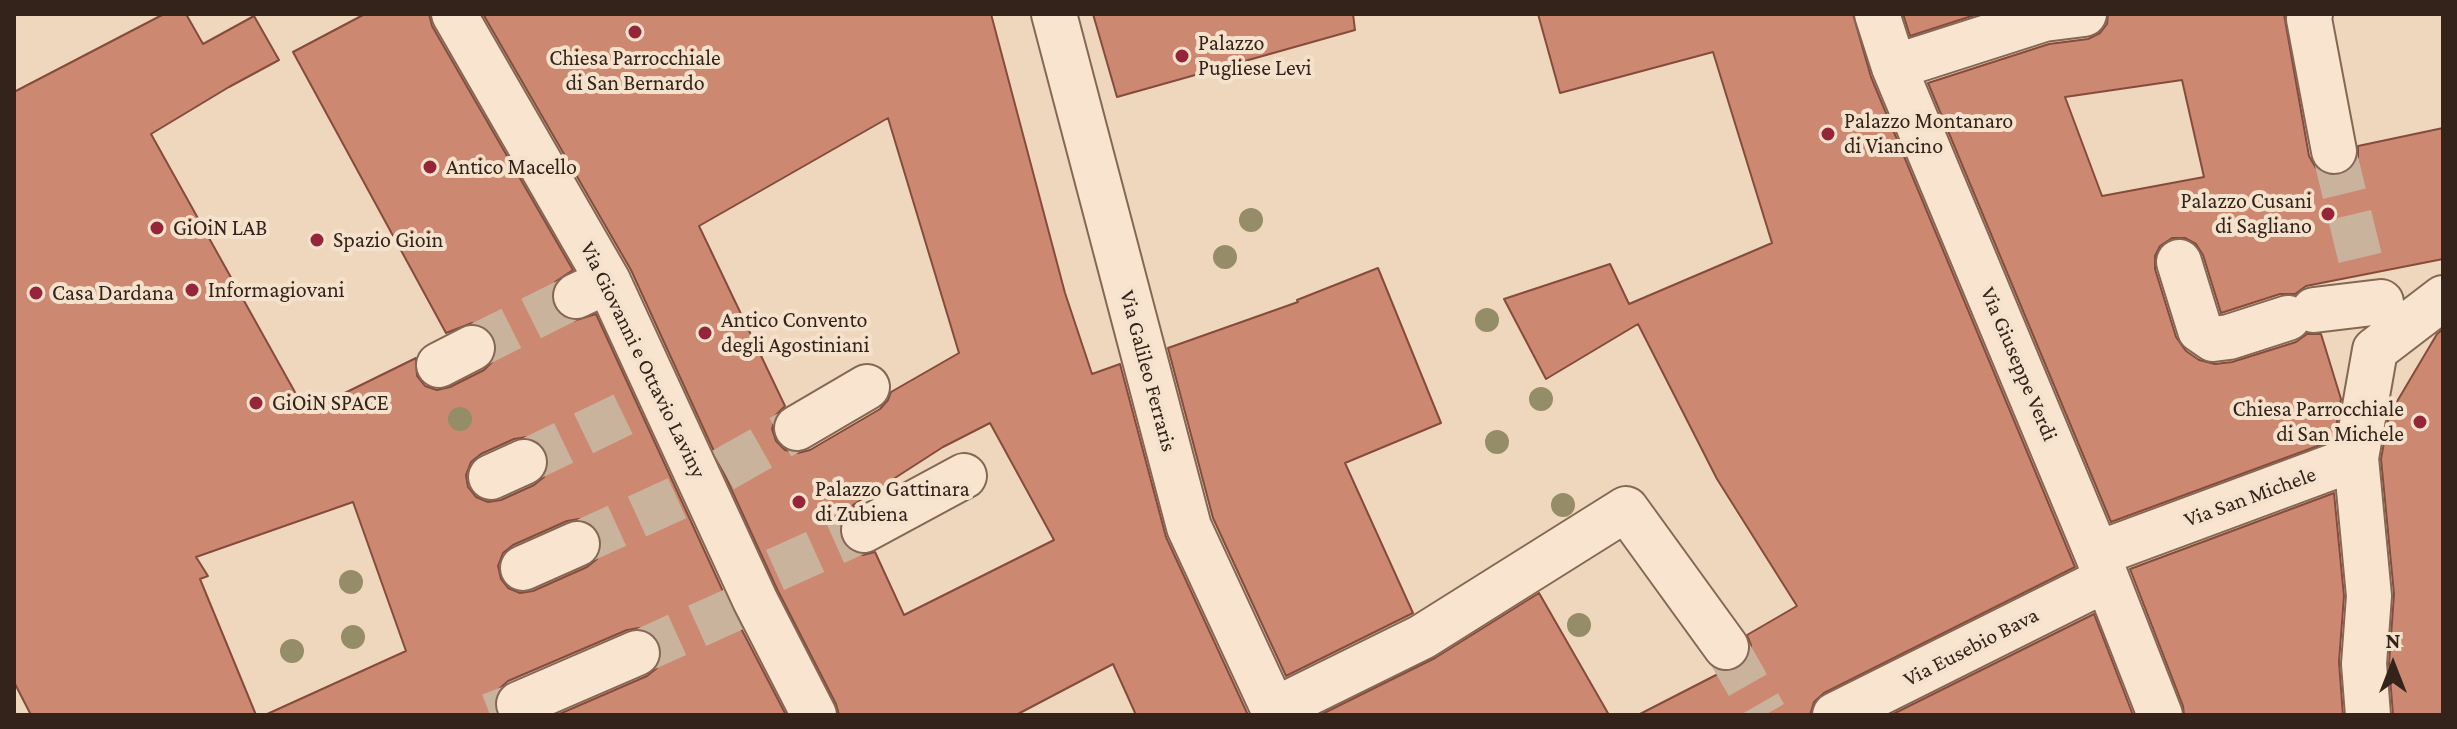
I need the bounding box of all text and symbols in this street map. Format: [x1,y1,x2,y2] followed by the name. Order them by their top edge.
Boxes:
[626,23,644,41] marker: Chiesa Parrocchiale di San Bernardo
[1198,30,1312,82] place label: Palazzo Pugliese Levi
[549,45,721,96] place label: Chiesa Parrocchiale di San Bernardo
[1173,47,1191,65] marker: Palazzo Pugliese Levi
[1844,108,2013,160] place label: Palazzo Montanaro di Viancino
[1819,125,1837,143] marker: Palazzo Montanaro di Viancino
[446,154,577,180] place label: Antico Macello
[421,158,439,176] marker: Antico Macello
[2181,188,2312,240] place label: Palazzo Cusani di Sagliano
[2319,205,2337,223] marker: Palazzo Cusani di Sagliano
[173,215,267,241] place label: GiOiN LAB
[148,219,166,237] marker: GiOiN LAB
[333,227,443,253] place label: Spazio Gioin
[308,231,326,249] marker: Spazio Gioin
[574,238,712,482] street label: Via Giovanni e Ottavio Laviny
[208,277,344,303] place label: Informagiovani
[52,280,174,306] place label: Casa Dardana
[183,281,201,299] marker: Informagiovani
[1975,283,2063,445] street label: Via Giuseppe Verdi
[27,284,45,302] marker: Casa Dardana
[1114,287,1182,455] street label: Via Galileo Ferraris
[721,307,869,358] place label: Antico Convento degli Agostiniani
[696,324,714,342] marker: Antico Convento degli Agostiniani
[272,390,389,416] place label: GiOiN SPACE
[247,394,265,412] marker: GiOiN SPACE
[2233,396,2404,448] place label: Chiesa Parrocchiale di San Michele
[2411,413,2429,431] marker: Chiesa Parrocchiale di San Michele
[2180,461,2320,533] street label: Via San Michele
[815,476,970,528] place label: Palazzo Gattinara di Zubiena
[790,493,808,511] marker: Palazzo Gattinara di Zubiena
[1899,602,2043,692] street label: Via Eusebio Bava
[2353,625,2433,705] north arrow
[2386,628,2401,653] text: N

